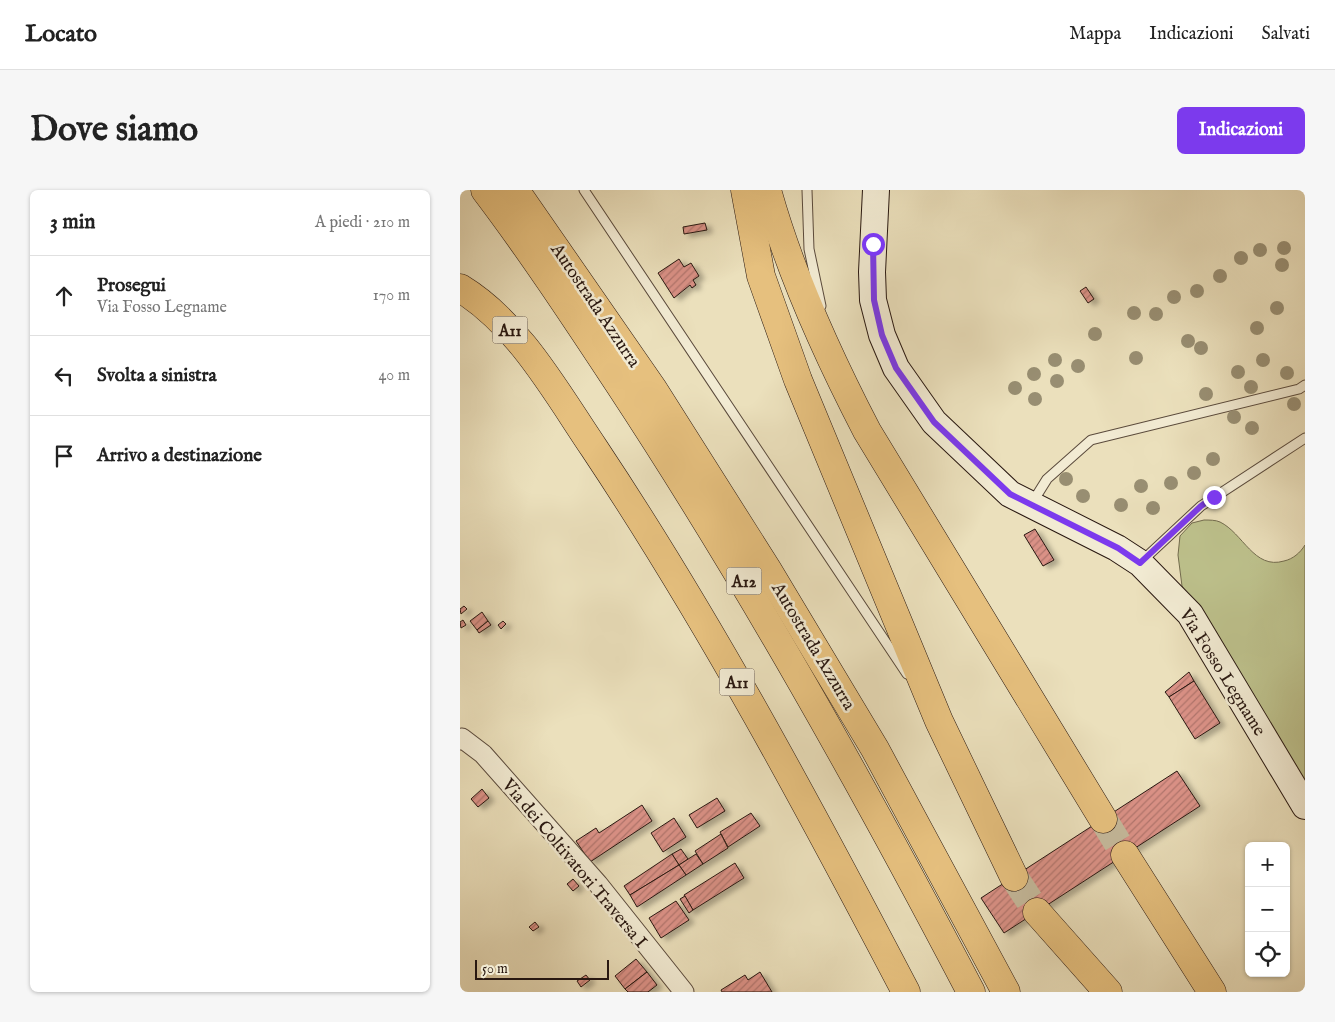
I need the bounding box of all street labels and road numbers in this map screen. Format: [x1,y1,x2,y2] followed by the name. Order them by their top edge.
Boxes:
[544,239,645,372] street label: Autostrada Azzurra
[492,316,528,344] road number: A11
[726,568,762,594] road number: A12
[765,578,860,715] street label: Autostrada Azzurra
[1173,604,1270,741] street label: Via Fosso Legname
[720,668,754,696] road number: A11
[495,774,652,954] street label: Via dei Coltivatori Traversa I

